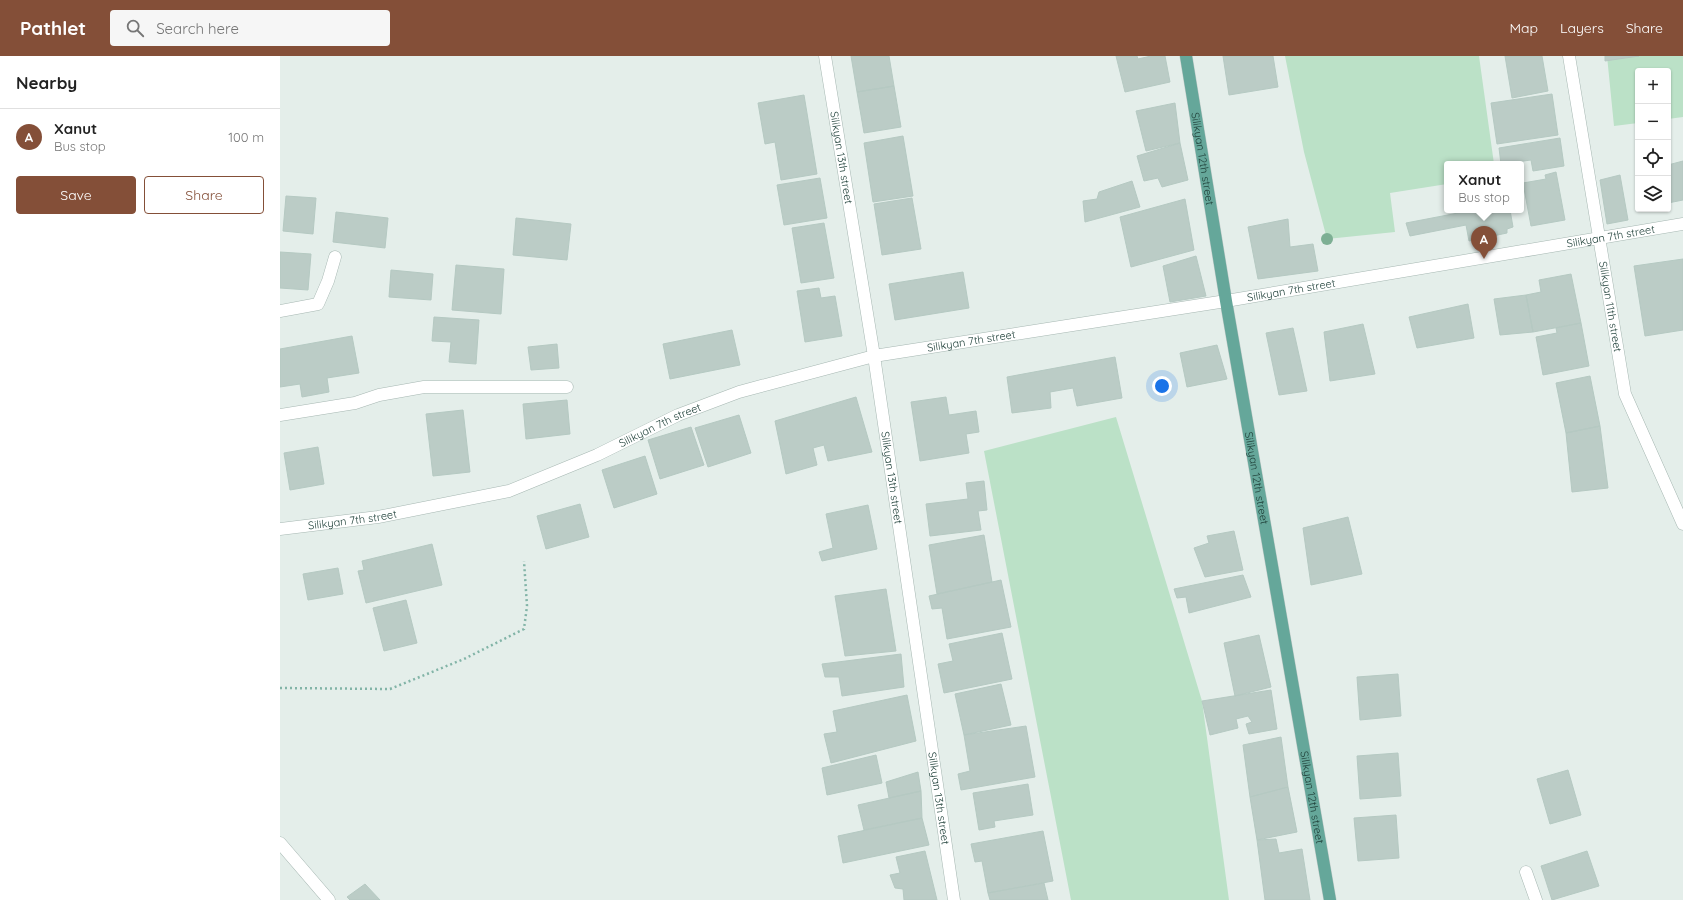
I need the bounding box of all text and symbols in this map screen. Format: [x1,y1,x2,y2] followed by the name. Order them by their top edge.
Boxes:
[110,10,390,46] search box
[20,16,86,40] text: Pathlet
[124,17,146,39] icon: search
[156,19,239,38] text: Search here
[1509,19,1538,37] text: Map
[1560,19,1604,37] text: Layers
[1626,19,1663,37] text: Share
[1635,68,1671,212] map controls
[1635,68,1671,104] button: +
[16,72,77,93] text: Nearby
[1635,104,1671,140] button: −
[827,110,856,205] street label: Silikyan 13th street
[1188,111,1217,206] street label: Silikyan 12th street
[54,119,97,138] text: Xanut
[25,129,33,145] text: A
[228,129,264,145] text: 100 m
[54,138,106,154] text: Bus stop
[1635,140,1671,176] button: locate
[1444,161,1524,213] popup
[1458,170,1501,189] text: Xanut
[16,176,136,214] button: Save
[144,176,264,214] button: Share
[1635,176,1671,212] button: layers
[1458,189,1510,205] text: Bus stop
[1565,222,1656,251] street label: Silikyan 7th street
[1471,226,1497,259] pin: A
[1596,260,1625,353] street label: Silikyan 11th street
[1246,276,1337,304] street label: Silikyan 7th street
[926,327,1017,355] street label: Silikyan 7th street
[1152,376,1172,396] your location
[616,400,703,450] street label: Silikyan 7th street
[878,430,906,525] street label: Silikyan 13th street
[1242,431,1272,526] street label: Silikyan 12th street
[307,506,398,533] street label: Silikyan 7th street
[1297,750,1327,845] street label: Silikyan 12th street
[925,751,953,846] street label: Silikyan 13th street

